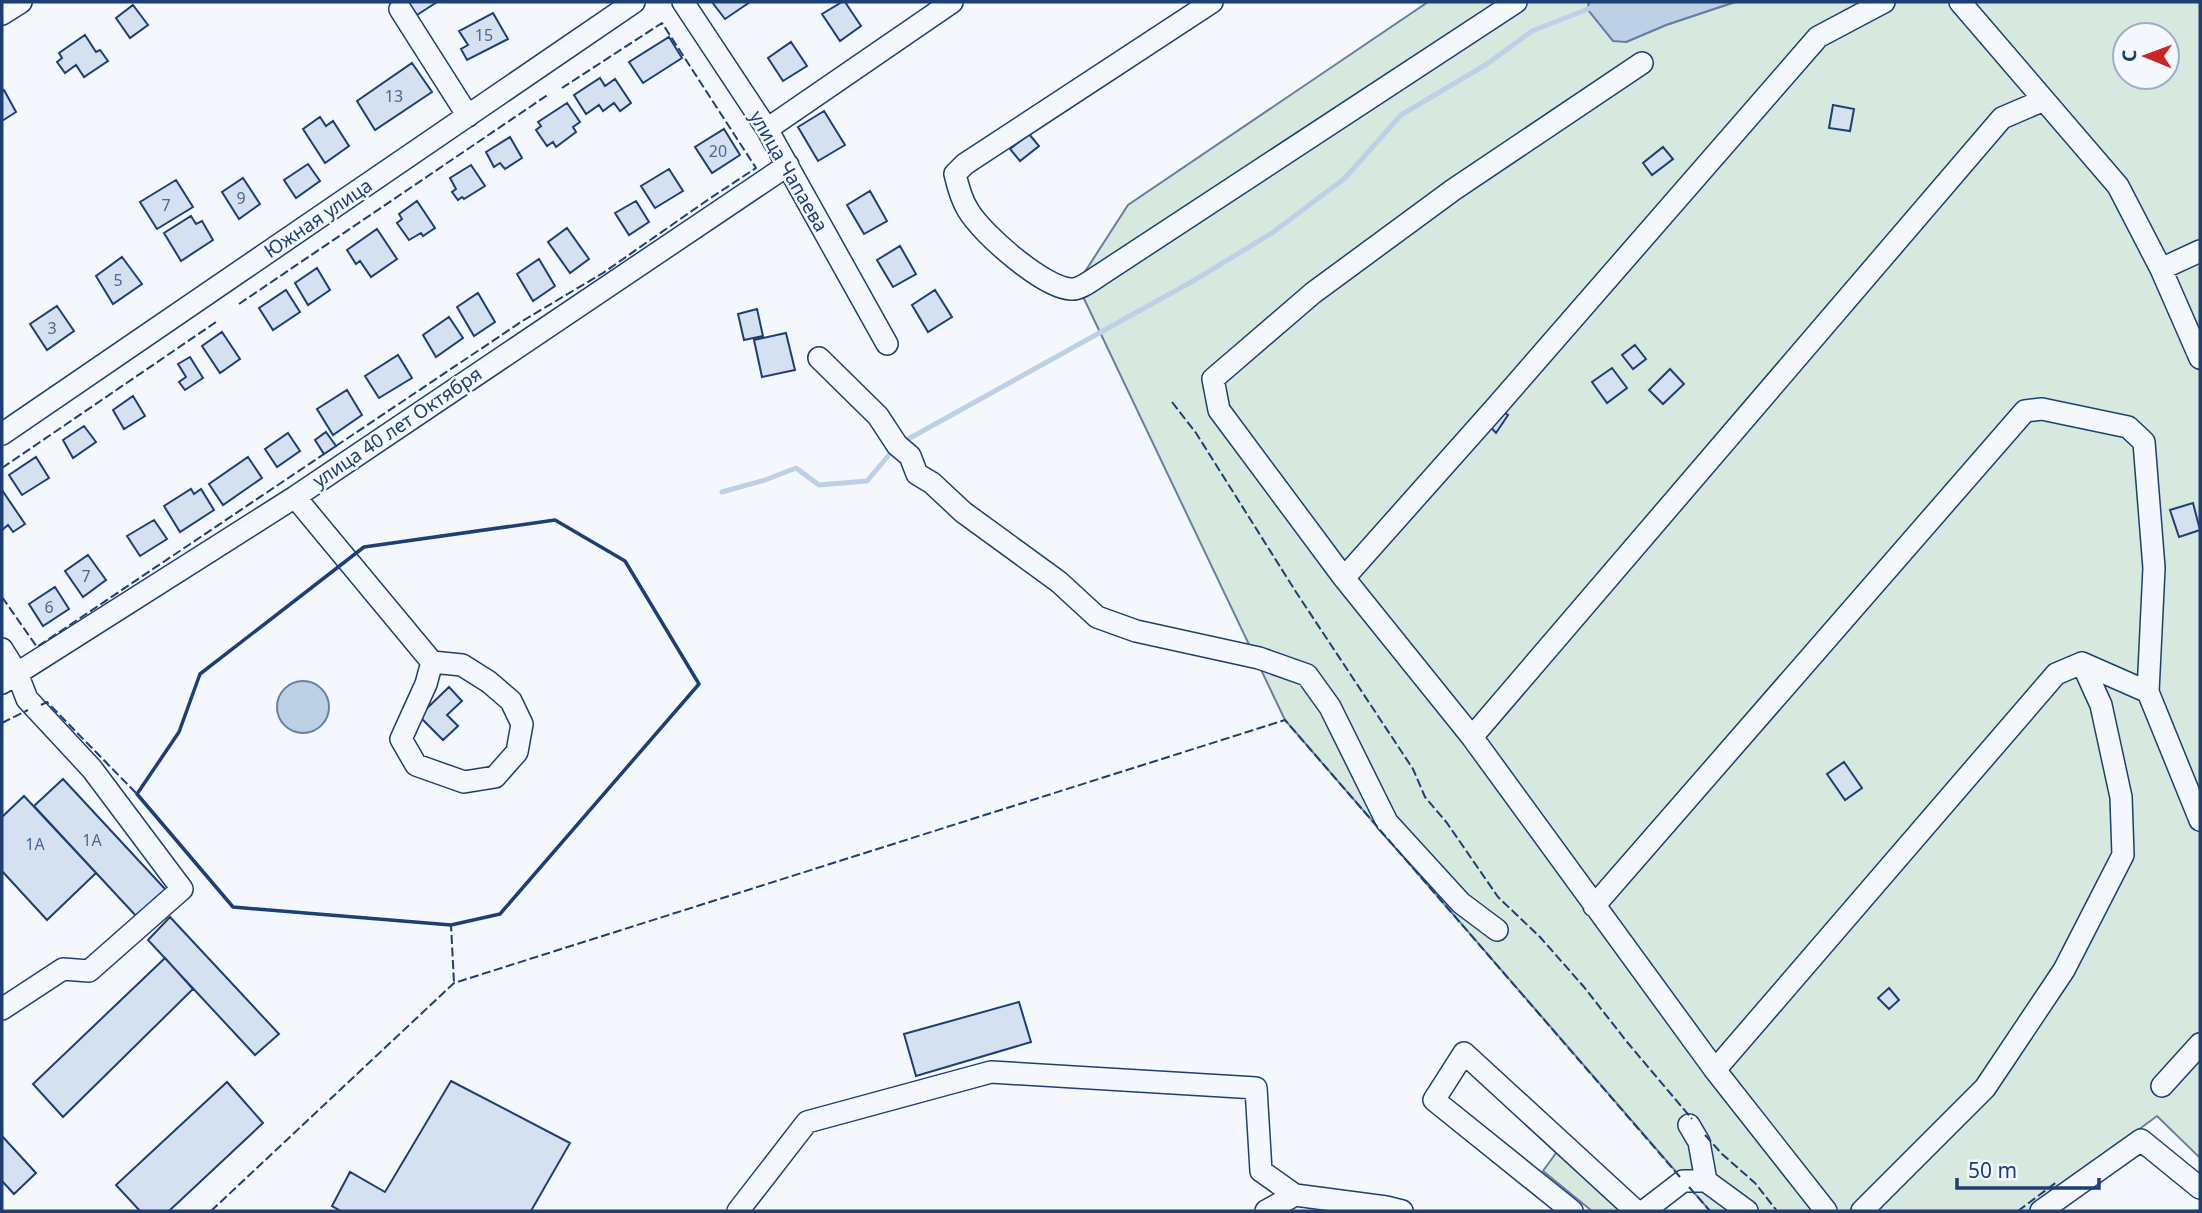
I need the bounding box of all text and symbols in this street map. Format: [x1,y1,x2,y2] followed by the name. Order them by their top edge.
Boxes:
[2111,21,2181,91] north arrow
[475,24,493,46] house number: 15
[2116,49,2142,62] text: С
[385,85,403,107] house number: 13
[744,106,834,236] street label: улица Чапаева
[709,140,727,162] house number: 20
[259,172,377,264] street label: Южная улица
[236,187,246,209] house number: 9
[161,194,171,216] house number: 7
[113,269,123,291] house number: 5
[47,317,57,339] house number: 3
[307,361,487,493] street label: улица 40 лет Октября
[81,565,91,587] house number: 7
[44,596,54,618] house number: 6
[82,829,102,851] house number: 1А
[25,833,45,855] house number: 1А
[1957,1146,2099,1190] scale bar
[1968,1156,2017,1184] text: 50 m

